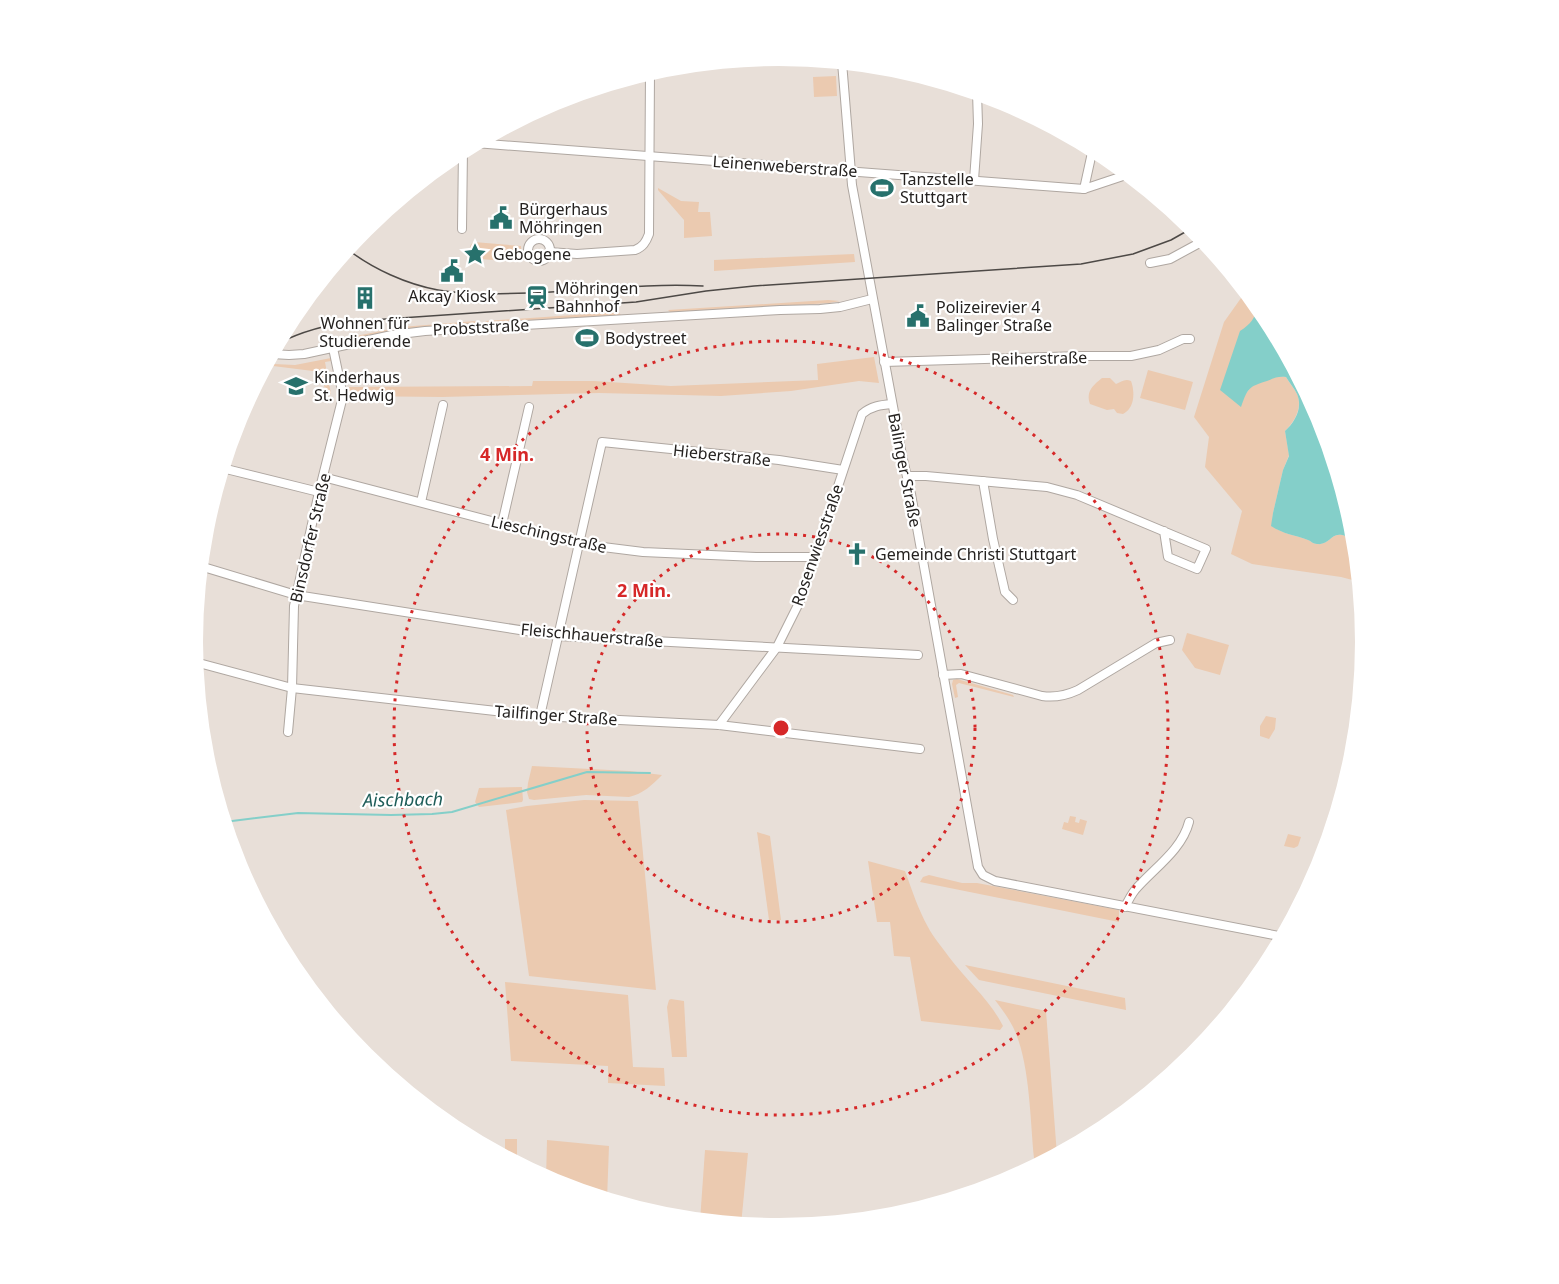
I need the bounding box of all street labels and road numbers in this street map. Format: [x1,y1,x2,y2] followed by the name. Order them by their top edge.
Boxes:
[712,150,858,182] street label: Leinenweberstraße
[432,313,530,341] street label: Probststraße
[991,346,1087,370] street label: Reiherstraße
[883,411,927,529] street label: Balinger Straße
[672,439,772,471] street label: Hieberstraße
[284,471,336,605] street label: Binsdorfer Straße
[786,481,848,609] street label: Rosenwiesstraße
[489,510,609,558] street label: Lieschingstraße
[520,618,664,652] street label: Fleischhauerstraße
[494,700,618,730] street label: Tailfinger Straße

